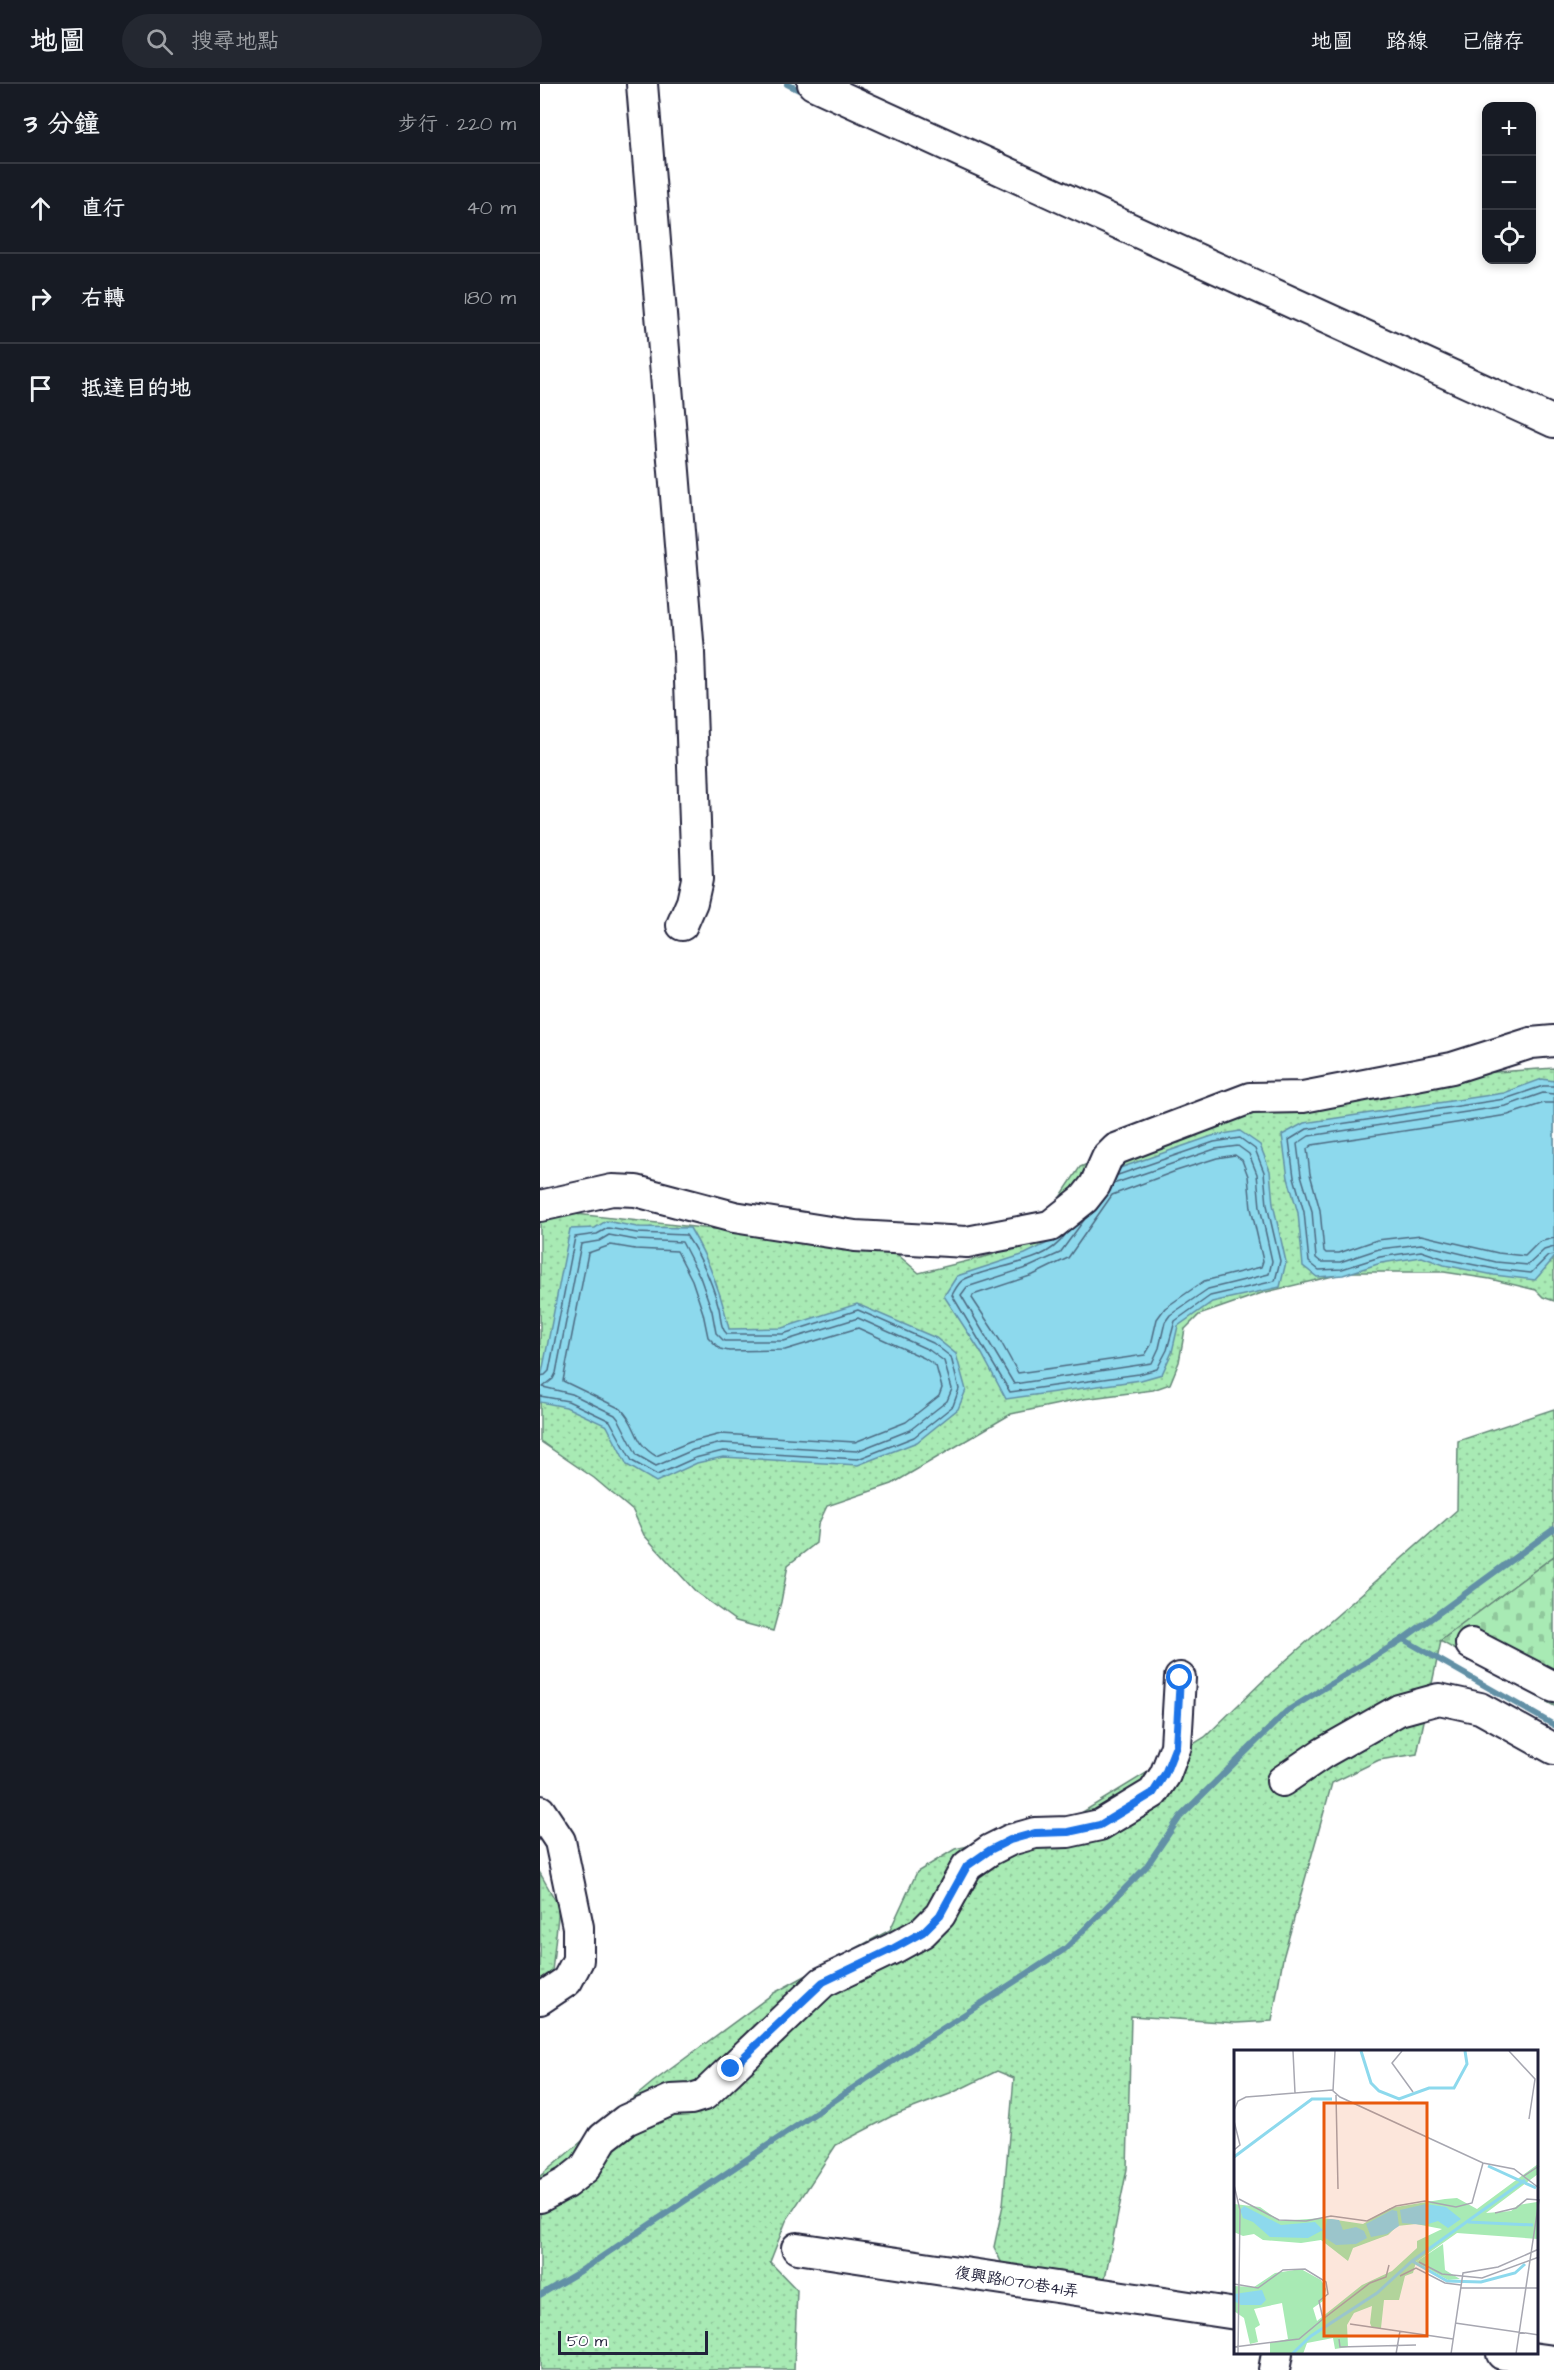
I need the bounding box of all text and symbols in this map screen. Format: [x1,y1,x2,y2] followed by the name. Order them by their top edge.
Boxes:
[122,14,542,68] search box
[30,22,86,61] text: 地圖
[143,25,176,58] icon: search
[191,26,279,57] text: 搜尋地點
[1311,27,1353,56] text: 地圖
[1386,27,1428,56] text: 路線
[1461,27,1524,56] text: 已儲存
[1482,102,1536,264] map controls
[1482,102,1536,156] button: +
[24,106,100,142] text: 3 分鐘
[398,110,516,138] text: 步行 · 220 m
[1482,156,1536,210] button: −
[24,192,57,225] icon: ahead
[81,193,125,224] text: 直行
[466,194,516,222] text: 40 m
[1482,210,1536,264] button: locate
[24,282,57,315] icon: right
[81,283,125,314] text: 右轉
[464,284,516,312] text: 180 m
[24,372,57,405] icon: arrive
[81,373,191,404] text: 抵達目的地
[1166,1664,1192,1690] route start
[1234,2050,1539,2355] inset map
[717,2055,743,2081] route end
[953,2261,1080,2303] street label: 復興路1070巷41弄
[558,2328,708,2356] scale bar
[567,2330,607,2352] text: 50 m

